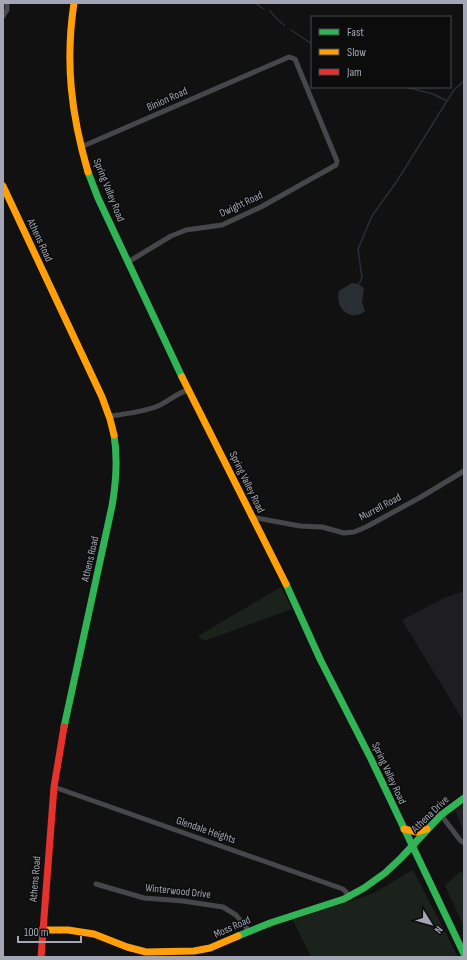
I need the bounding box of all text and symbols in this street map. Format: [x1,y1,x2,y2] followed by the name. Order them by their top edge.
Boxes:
[311,16,451,88] legend
[347,25,364,40] text: Fast
[347,45,366,60] text: Slow
[346,65,362,80] text: Jam
[145,84,190,114] street label: Binion Road
[90,157,128,224] street label: Spring Valley Road
[217,188,265,220] street label: Dwight Road
[24,216,56,264] street label: Athens Road
[226,449,268,515] street label: Spring Valley Road
[357,490,404,524] street label: Murrell Road
[78,535,102,584] street label: Athens Road
[369,740,409,806] street label: Spring Valley Road
[408,793,451,836] street label: Athena Drive
[174,814,238,846] street label: Glendale Heights
[26,855,44,903] street label: Athens Road
[145,881,211,901] street label: Winterwood Drive
[411,904,451,944] north arrow
[212,913,253,941] street label: Moss Road
[18,918,81,944] scale bar
[432,923,446,936] text: N
[24,925,49,940] text: 100 m

